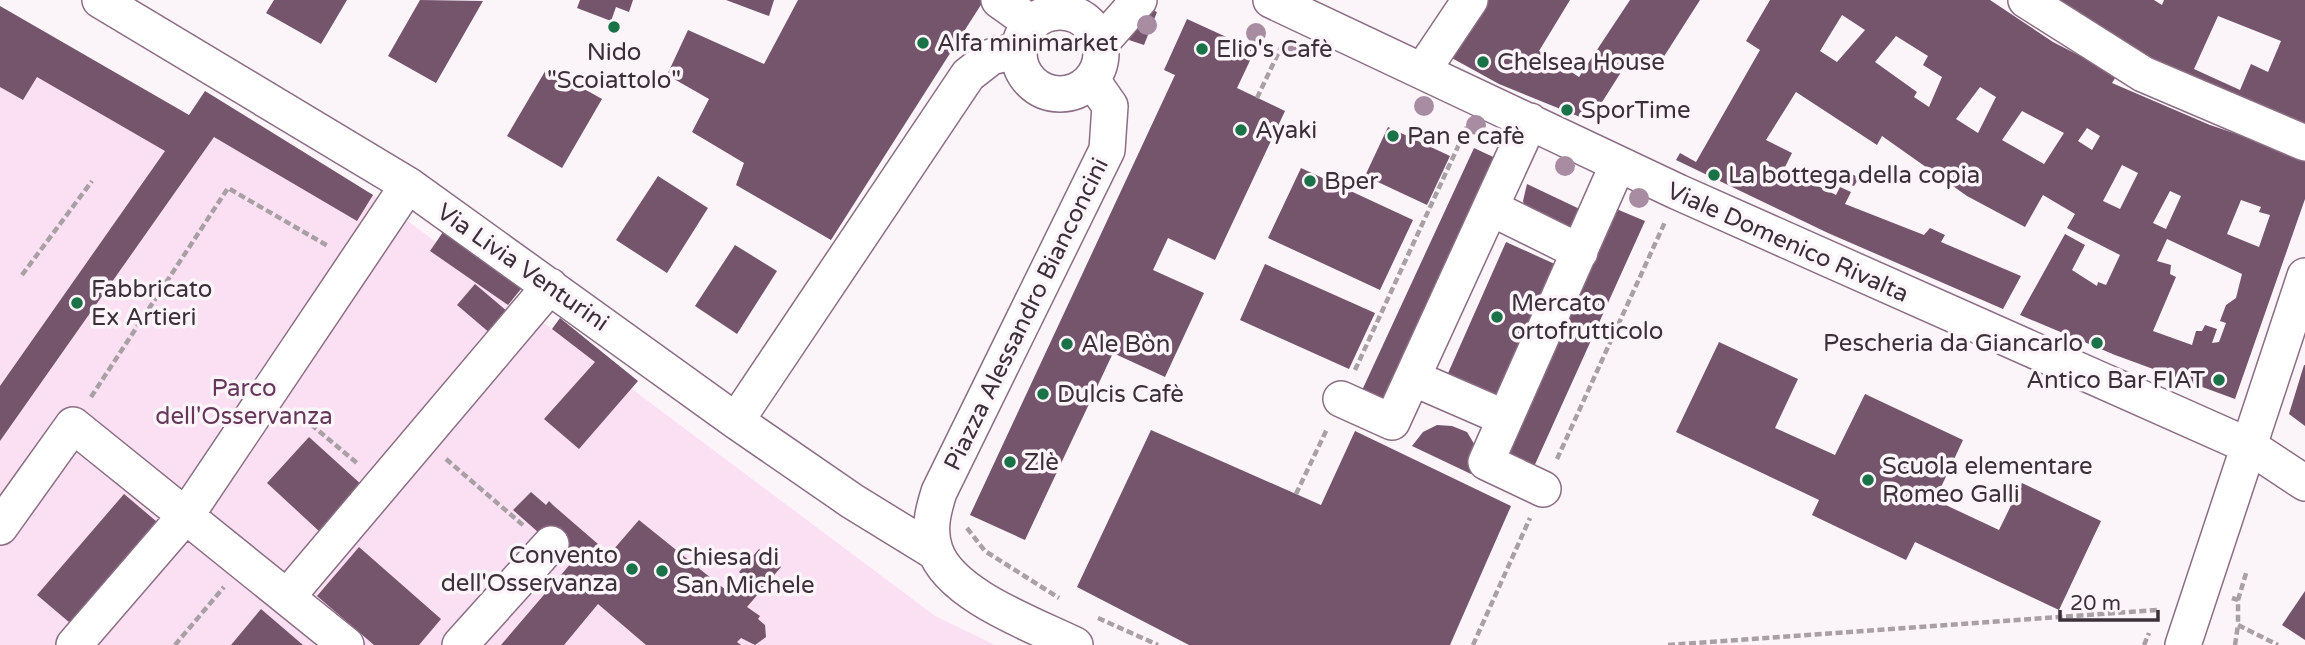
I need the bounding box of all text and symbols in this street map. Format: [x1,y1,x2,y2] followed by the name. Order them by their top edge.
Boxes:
[606,19,622,35] marker: Nido "Scoiattolo"
[937,29,1118,58] place label: Alfa minimarket
[915,35,931,51] marker: Alfa minimarket
[1216,35,1333,64] place label: Elio's Cafè
[547,38,681,95] place label: Nido "Scoiattolo"
[1194,41,1210,57] marker: Elio's Cafè
[1497,48,1665,77] place label: Chelsea House
[1475,54,1491,70] marker: Chelsea House
[1581,96,1691,125] place label: SporTime
[1559,102,1575,118] marker: SporTime
[1255,116,1317,145] place label: Ayaki
[1233,122,1249,138] marker: Ayaki
[1407,122,1525,151] place label: Pan e cafè
[1385,128,1401,144] marker: Pan e cafè
[938,153,1115,475] street label: Piazza Alessandro Bianconcini
[1728,161,1980,190] place label: La bottega della copia
[1324,167,1379,196] place label: Bper
[1706,167,1722,183] marker: La bottega della copia
[1302,173,1318,189] marker: Bper
[1663,176,1913,309] street label: Viale Domenico Rivalta
[431,197,614,338] street label: Via Livia Venturini
[91,275,212,332] place label: Fabbricato Ex Artieri
[1511,289,1663,346] place label: Mercato ortofrutticolo
[69,295,85,311] marker: Fabbricato Ex Artieri
[1489,309,1505,325] marker: Mercato ortofrutticolo
[1823,329,2083,358] place label: Pescheria da Giancarlo
[1081,330,1170,359] place label: Ale Bòn
[2089,335,2105,351] marker: Pescheria da Giancarlo
[1059,336,1075,352] marker: Ale Bòn
[2026,366,2205,395] place label: Antico Bar FIAT
[2211,372,2227,388] marker: Antico Bar FIAT
[155,374,333,431] park label: Parco dell'Osservanza
[1057,380,1184,409] place label: Dulcis Cafè
[1035,386,1051,402] marker: Dulcis Cafè
[1024,448,1059,477] place label: Zlè
[1882,452,2093,509] place label: Scuola elementare Romeo Galli
[1002,454,1018,470] marker: Zlè
[1860,472,1876,488] marker: Scuola elementare Romeo Galli
[441,541,618,598] place label: Convento dell'Osservanza
[676,543,815,600] place label: Chiesa di San Michele
[624,561,640,577] marker: Convento dell'Osservanza
[654,563,670,579] marker: Chiesa di San Michele
[2060,578,2158,622] scale bar
[2070,591,2121,616] text: 20 m

